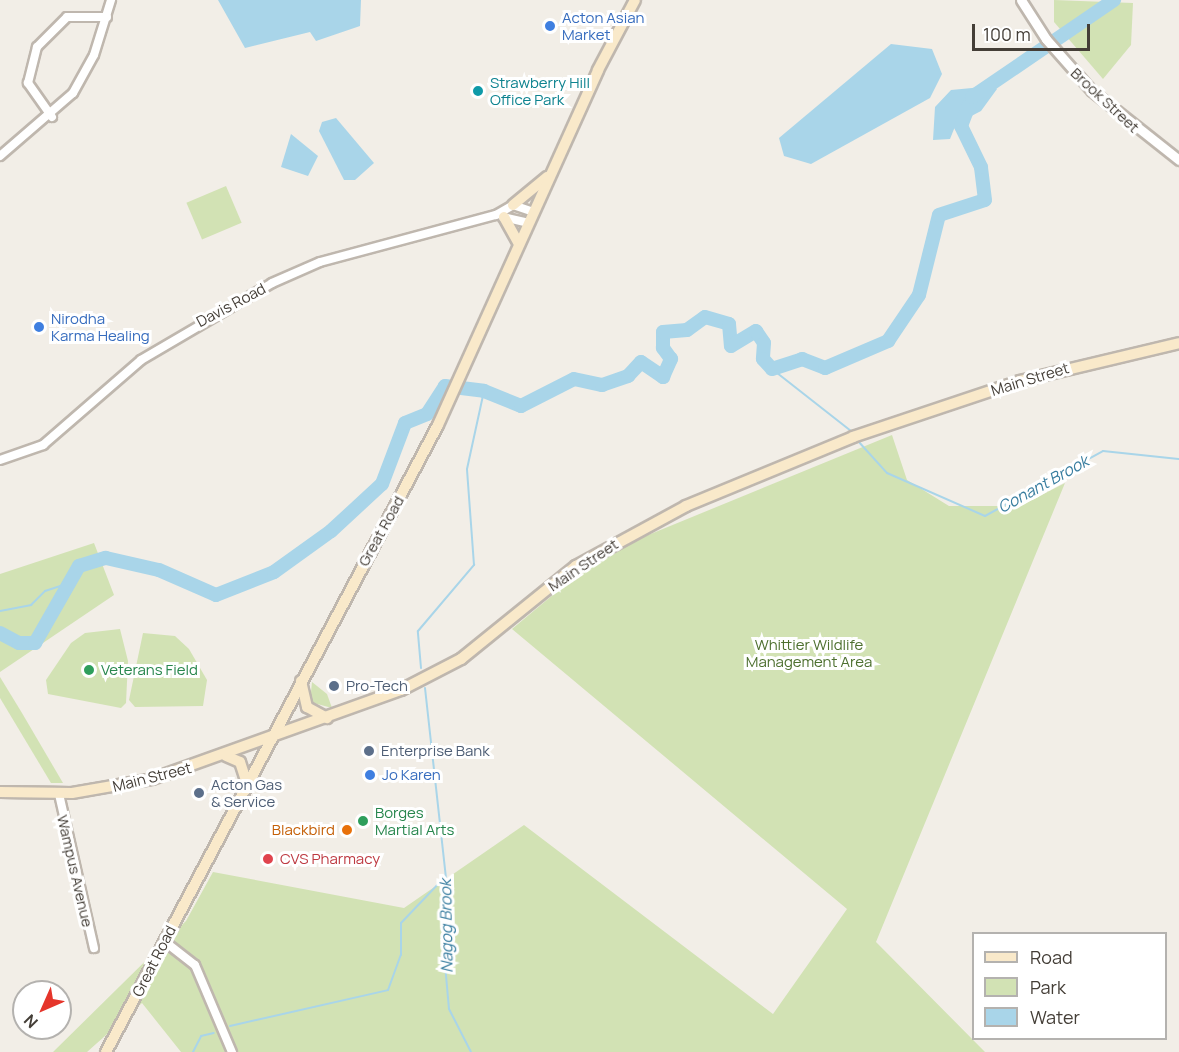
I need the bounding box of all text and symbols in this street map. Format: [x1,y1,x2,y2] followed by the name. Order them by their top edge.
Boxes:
[562,8,644,43] place label: Acton Asian Market
[975,12,1094,50] scale bar
[543,19,557,33] marker: Acton Asian Market
[983,22,1031,46] text: 100 m
[1067,64,1143,136] street label: Brook Street
[490,73,590,108] place label: Strawberry Hill Office Park
[471,84,485,98] marker: Strawberry Hill Office Park
[193,279,269,331] street label: Davis Road
[51,309,150,344] place label: Nirodha Karma Healing
[32,320,46,334] marker: Nirodha Karma Healing
[989,359,1071,399] street label: Main Street
[994,451,1092,517] water label: Conant Brook
[354,493,408,569] street label: Great Road
[545,535,621,595] street label: Main Street
[746,635,872,670] park label: Whittier Wildlife Management Area
[101,661,198,679] place label: Veterans Field
[82,663,96,677] marker: Veterans Field
[346,677,408,695] place label: Pro-Tech
[327,679,341,693] marker: Pro-Tech
[381,742,490,760] place label: Enterprise Bank
[362,744,376,758] marker: Enterprise Bank
[111,759,193,795] street label: Main Street
[382,766,441,784] place label: Jo Karen
[363,768,377,782] marker: Jo Karen
[211,775,282,810] place label: Acton Gas & Service
[192,786,206,800] marker: Acton Gas & Service
[375,803,454,838] place label: Borges Martial Arts
[53,813,97,929] street label: Wampus Avenue
[356,814,370,828] marker: Borges Martial Arts
[272,821,335,839] place label: Blackbird
[340,823,354,837] marker: Blackbird
[280,850,380,868] place label: CVS Pharmacy
[261,852,275,866] marker: CVS Pharmacy
[436,879,456,973] water label: Nagog Brook
[128,922,180,1000] street label: Great Road
[972,932,1167,1040] legend
[1030,945,1073,969] text: Road
[1030,975,1066,999] text: Park
[12,980,72,1040] north arrow
[1030,1005,1080,1029] text: Water
[19,1009,43,1033] text: N

